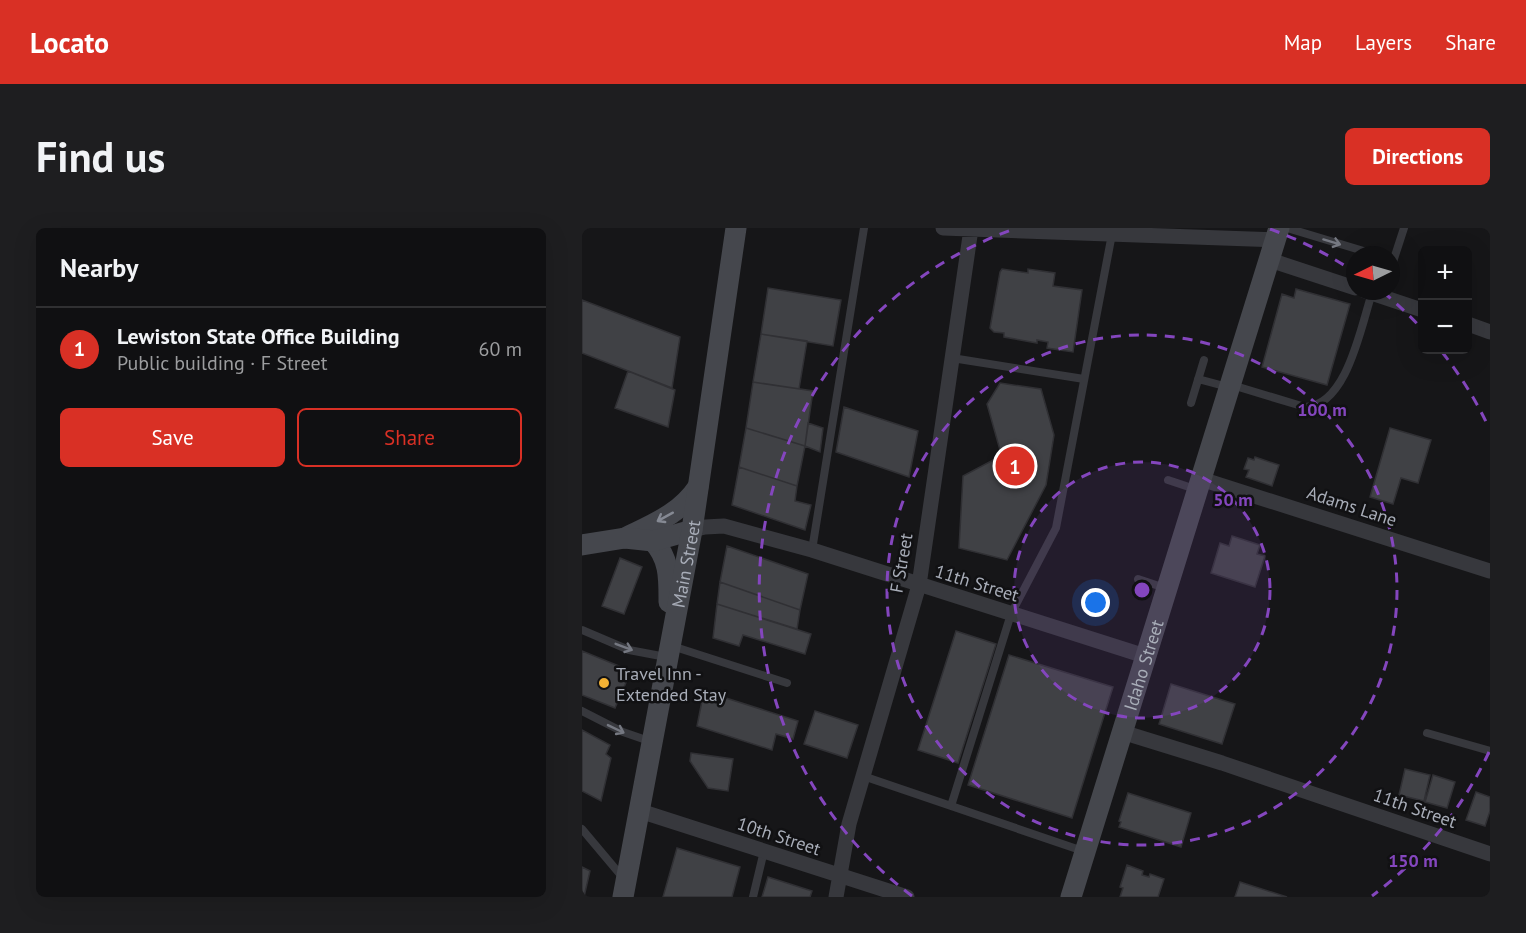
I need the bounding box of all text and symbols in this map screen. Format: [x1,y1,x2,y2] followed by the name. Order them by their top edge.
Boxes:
[30,24,109,61] text: Locato
[1284,29,1322,56] text: Map
[1355,29,1412,56] text: Layers
[1445,29,1496,56] text: Share
[1345,128,1490,185] button: Directions
[36,129,165,184] text: Find us
[1322,237,1341,248] one-way arrow
[1346,246,1400,300] north arrow
[1418,246,1472,354] map controls
[1418,246,1472,300] button: +
[60,251,138,284] text: Nearby
[1418,300,1472,354] button: −
[117,322,400,350] text: Lewiston State Office Building
[74,336,85,362] text: 1
[479,336,522,362] text: 60 m
[117,350,328,376] text: Public building · F Street
[1297,398,1347,421] text: 100 m
[60,408,285,467] button: Save
[297,408,522,467] button: Share
[996,444,1034,488] pin: 1
[1304,481,1400,531] street label: Adams Lane
[1213,488,1253,511] text: 50 m
[657,512,675,523] one-way arrow
[666,519,705,610] street label: Main Street
[884,531,918,595] street label: F Street
[932,559,1022,607] street label: 11th Street
[1132,580,1152,600] centre of rings
[1081,588,1110,617] your location
[1118,617,1168,713] street label: Idaho Street
[614,643,633,654] one-way arrow
[616,662,727,706] place label: Travel Inn - Extended Stay
[597,676,611,690] marker: Travel Inn - Extended Stay
[607,723,625,735] one-way arrow
[1370,783,1460,833] street label: 11th Street
[734,812,824,860] street label: 10th Street
[1388,849,1438,872] text: 150 m

